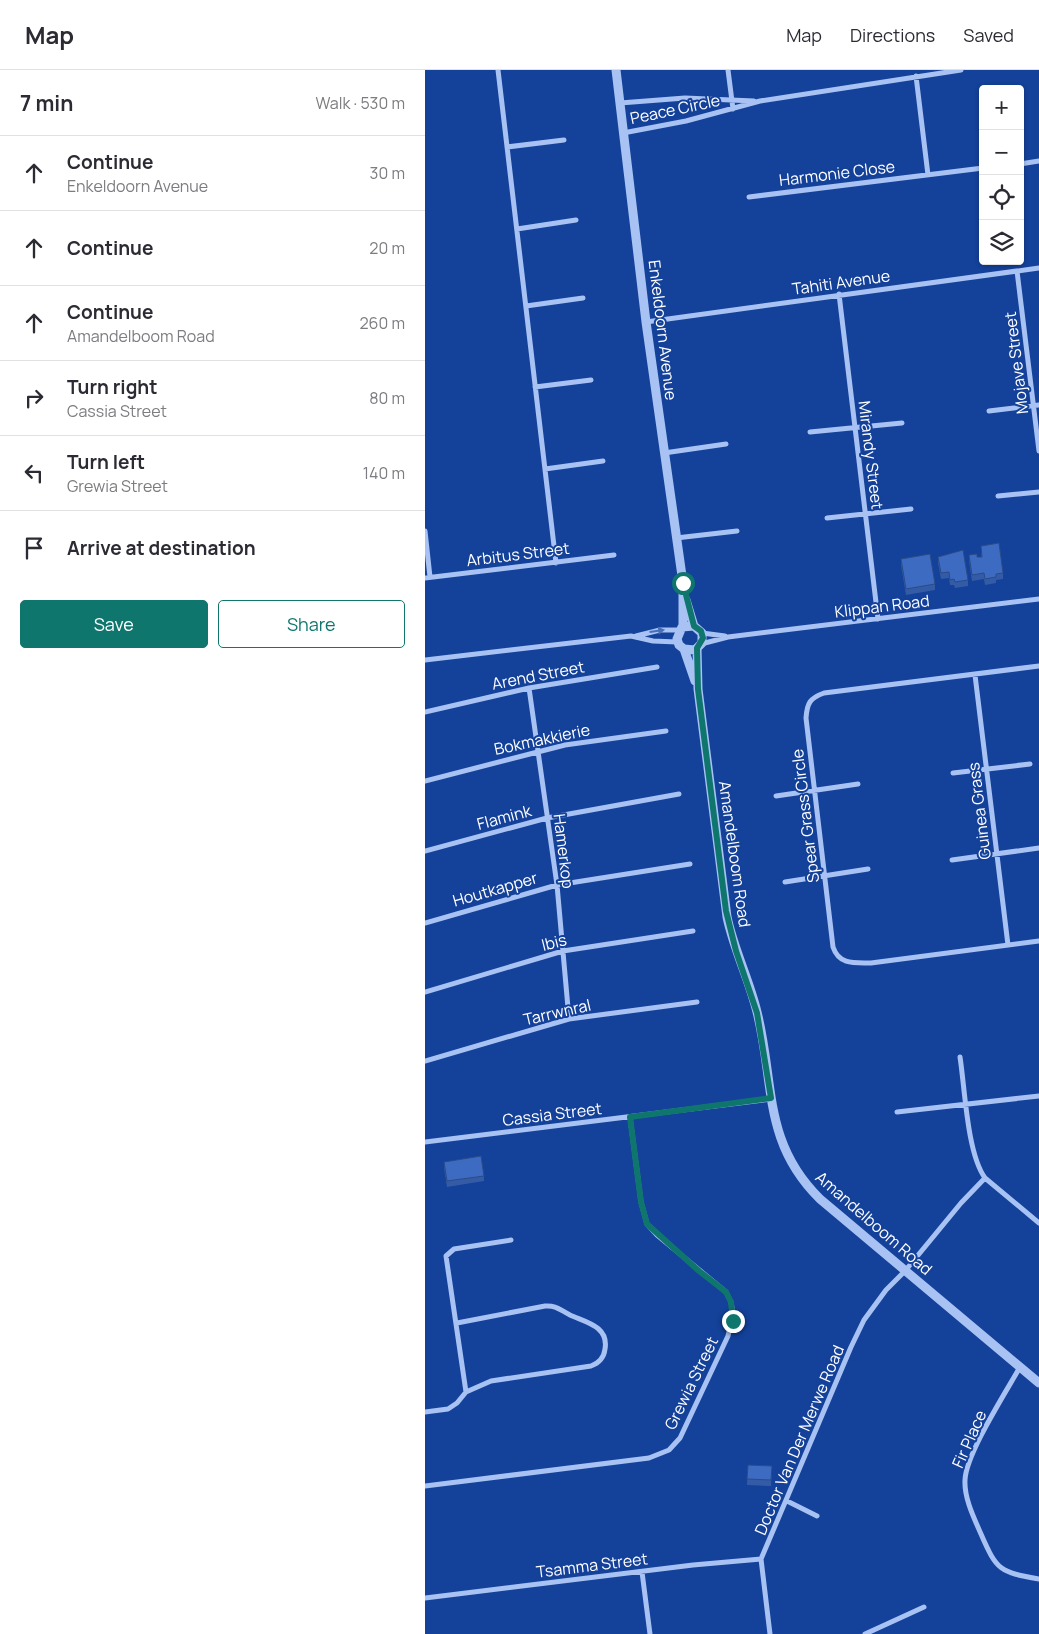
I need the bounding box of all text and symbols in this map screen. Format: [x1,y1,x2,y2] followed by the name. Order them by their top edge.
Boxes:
[25,18,74,51] text: Map
[786,23,822,47] text: Map
[850,23,935,47] text: Directions
[963,23,1014,47] text: Saved
[979,85,1024,265] map controls
[979,85,1024,130] button: +
[20,89,73,117] text: 7 min
[628,89,722,129] street label: Peace Circle
[316,92,405,114] text: Walk · 530 m
[979,130,1024,175] button: −
[67,149,153,175] text: Continue
[778,155,896,191] street label: Harmonie Close
[20,159,48,187] icon: ahead
[370,162,405,184] text: 30 m
[67,175,208,197] text: Enkeldoorn Avenue
[979,175,1024,220] button: locate
[979,220,1024,265] button: layers
[20,234,48,262] icon: ahead
[67,235,153,261] text: Continue
[369,237,405,259] text: 20 m
[643,259,683,401] street label: Enkeldoorn Avenue
[791,264,891,300] street label: Tahiti Avenue
[67,299,153,325] text: Continue
[20,309,48,337] icon: ahead
[999,311,1033,415] street label: Mojave Street
[359,312,405,334] text: 260 m
[67,325,215,347] text: Amandelboom Road
[67,374,157,400] text: Turn right
[20,384,48,412] icon: right
[369,387,405,409] text: 80 m
[67,400,167,422] text: Cassia Street
[853,400,889,510] street label: Mirandy Street
[67,449,145,475] text: Turn left
[20,459,48,487] icon: left
[363,462,405,484] text: 140 m
[67,475,168,497] text: Grewia Street
[20,534,48,562] icon: arrive
[67,535,256,561] text: Arrive at destination
[465,537,571,571] street label: Arbitus Street
[672,572,695,595] route start
[833,589,931,623] street label: Klippan Road
[20,600,208,648] button: Save
[218,600,405,648] button: Share
[649,627,665,635] one-way arrow
[490,655,586,695] street label: Arend Street
[492,718,592,760] street label: Bokmakkierie
[786,748,824,884] street label: Spear Grass Circle
[962,761,996,861] street label: Guinea Grass
[714,779,756,929] street label: Amandelboom Road
[474,799,535,835] street label: Flamink
[549,812,579,890] street label: Hamerkop
[450,866,540,912] street label: Houtkapper
[539,928,569,956] street label: Ibis
[521,994,593,1030] street label: Tarrwnral
[501,1097,603,1131] street label: Cassia Street
[811,1166,937,1280] street label: Amandelboom Road
[722,1310,745,1333] route end
[659,1333,723,1433] street label: Grewia Street
[749,1342,849,1538] street label: Doctor Van Der Merwe Road
[947,1407,991,1471] street label: Fir Place
[535,1547,649,1583] street label: Tsamma Street

